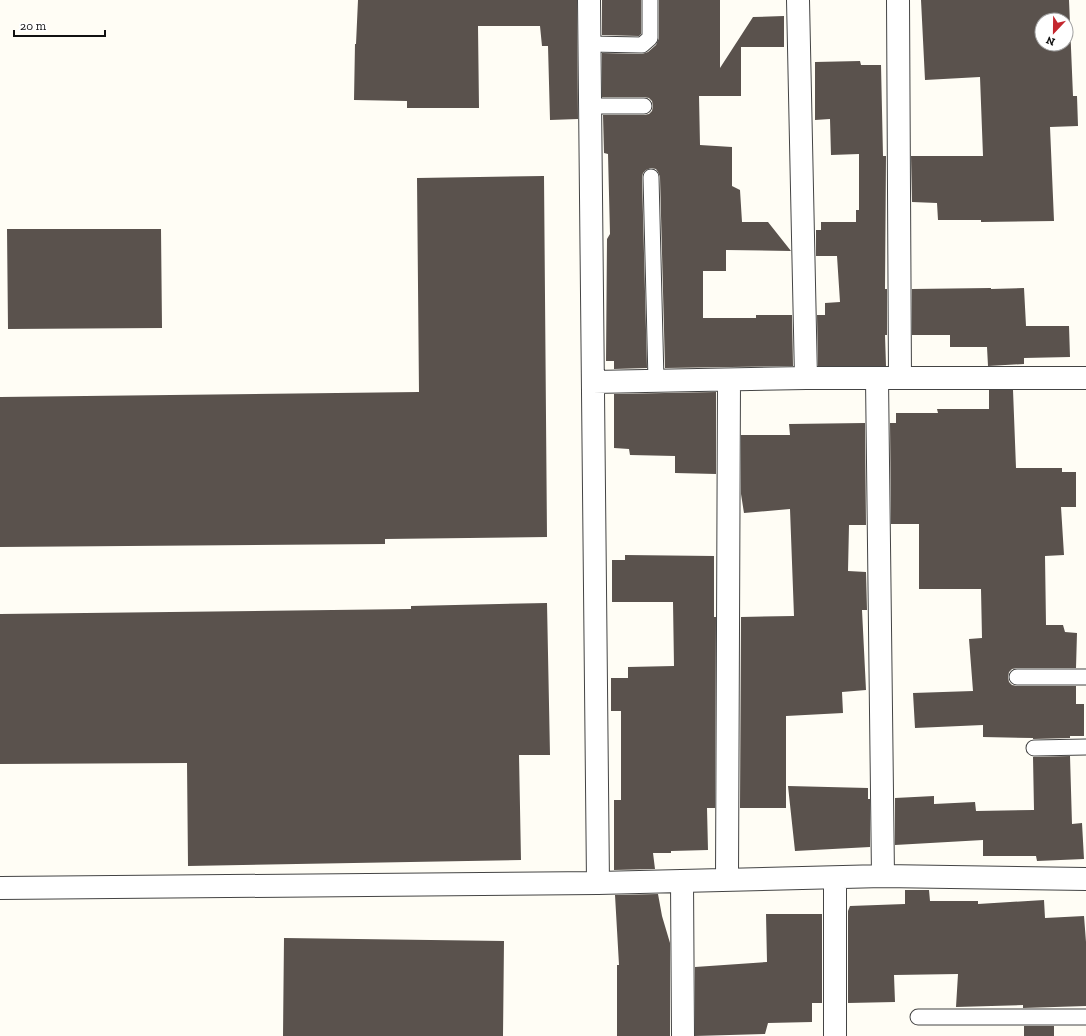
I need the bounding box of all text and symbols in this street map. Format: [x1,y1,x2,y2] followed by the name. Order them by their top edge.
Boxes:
[14,12,105,38] scale bar
[1034,12,1074,52] north arrow
[20,19,47,33] text: 20 m
[1044,33,1057,48] text: N

